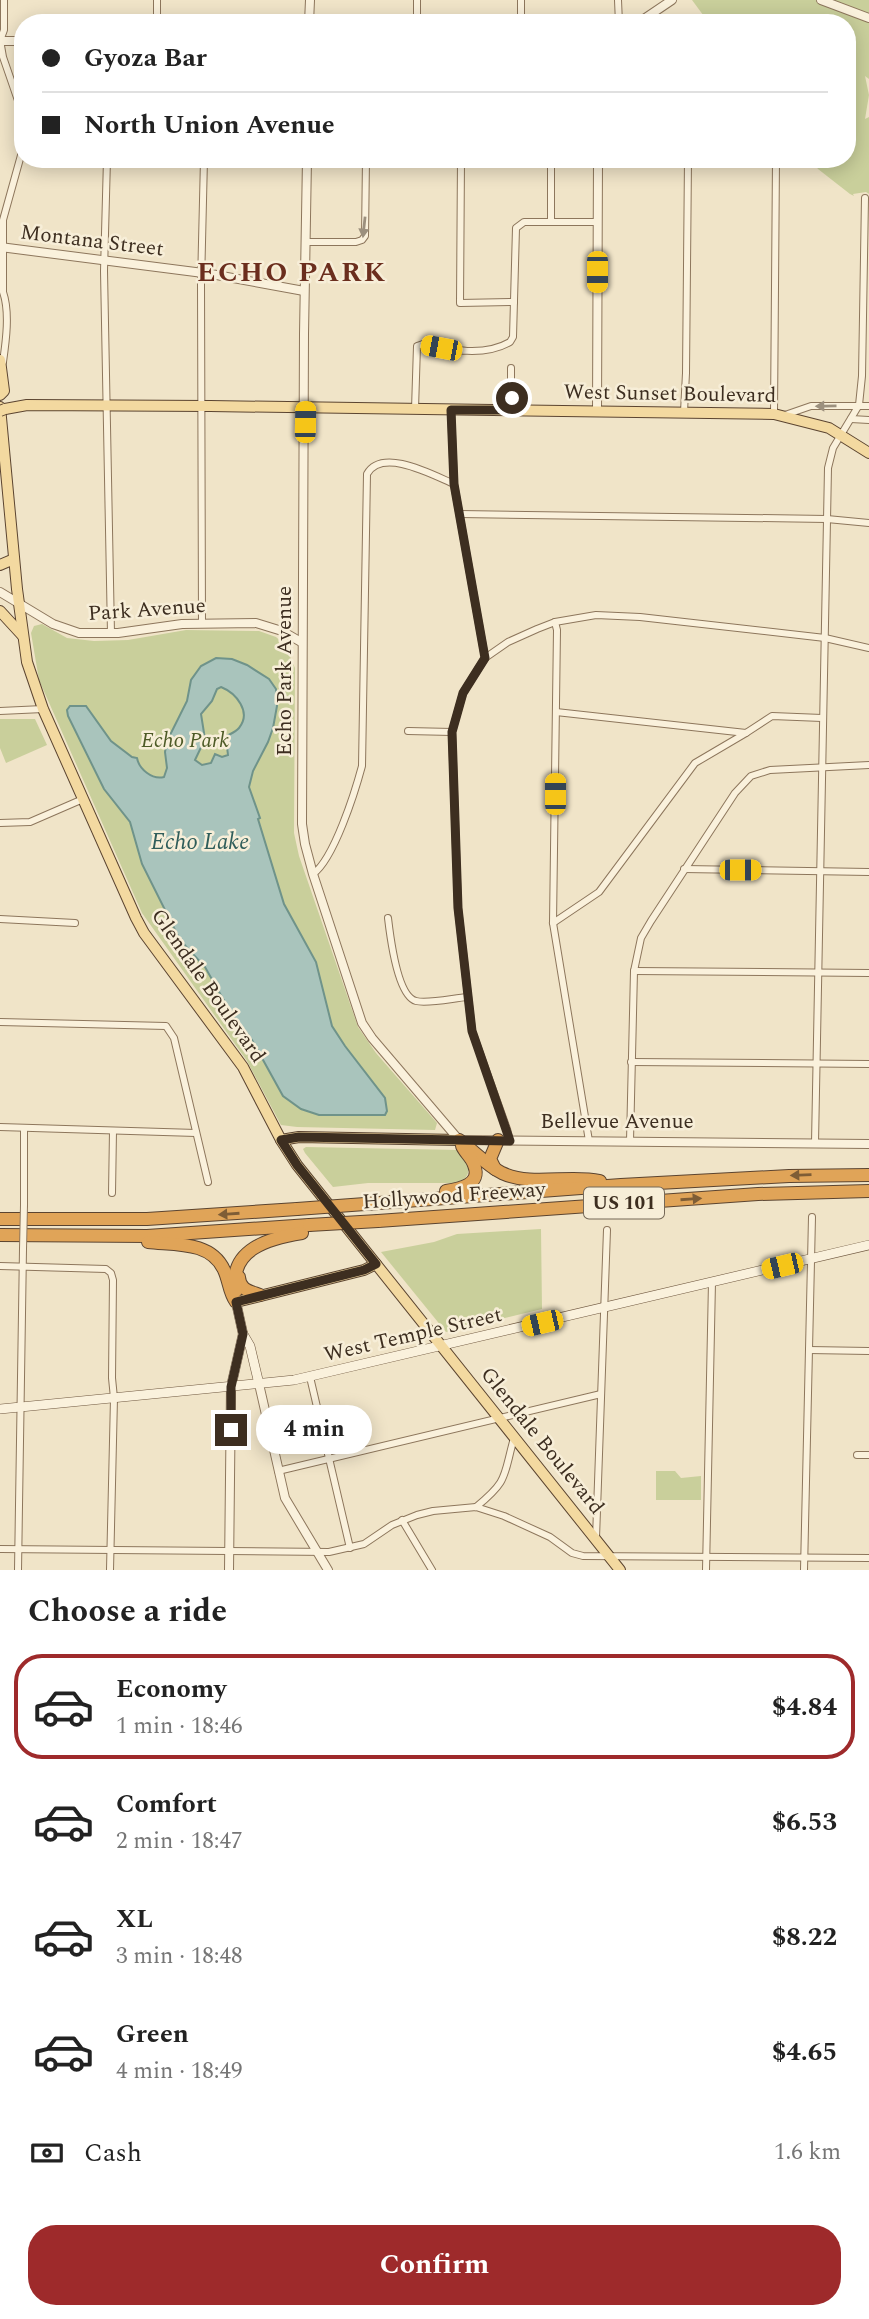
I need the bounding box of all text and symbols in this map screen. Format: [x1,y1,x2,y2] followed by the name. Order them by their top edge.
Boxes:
[84,38,207,78] text: Gyoza Bar
[84,105,335,145] text: North Union Avenue
[19,216,165,266] street label: Montana Street
[358,216,369,238] one-way arrow
[197,251,387,294] district label: ECHO PARK
[587,251,608,293] car
[419,334,464,362] car
[563,376,777,412] street label: West Sunset Boulevard
[496,382,528,414] route start
[814,400,836,412] one-way arrow
[295,401,316,443] car
[269,586,301,756] street label: Echo Park Avenue
[87,590,207,630] street label: Park Avenue
[141,725,229,757] park label: Echo Park
[545,773,566,815] car
[151,825,249,860] water label: Echo Lake
[720,860,762,881] car
[143,902,273,1070] street label: Glendale Boulevard
[540,1106,694,1138] street label: Bellevue Avenue
[790,1170,812,1181] one-way arrow
[361,1174,548,1218] street label: Hollywood Freeway
[584,1188,664,1218] road number: US 101
[680,1193,702,1204] one-way arrow
[218,1209,240,1220] one-way arrow
[760,1251,805,1281] car
[321,1299,505,1371] street label: West Temple Street
[520,1308,565,1338] car
[472,1360,612,1522] street label: Glendale Boulevard
[256,1406,371,1454] callout: 4 min
[283,1412,345,1447] text: 4 min
[215,1414,247,1446] route end
[28,1587,227,1636] text: Choose a ride
[116,1669,226,1709] text: Economy
[32,1675,95,1738] icon: car
[772,1687,837,1727] text: $4.84
[116,1709,243,1744] text: 1 min · 18:46
[116,1784,217,1824] text: Comfort
[32,1790,95,1853] icon: car
[772,1802,837,1842] text: $6.53
[116,1824,243,1859] text: 2 min · 18:47
[116,1899,153,1939] text: XL
[32,1905,95,1968] icon: car
[772,1917,837,1957] text: $8.22
[116,1939,243,1974] text: 3 min · 18:48
[116,2014,189,2054] text: Green
[32,2020,95,2083] icon: car
[772,2032,837,2072] text: $4.65
[116,2054,243,2089] text: 4 min · 18:49
[84,2133,142,2173] text: Cash
[28,2134,66,2172] icon: cash
[774,2135,841,2170] text: 1.6 km
[28,2225,841,2305] button: Confirm

